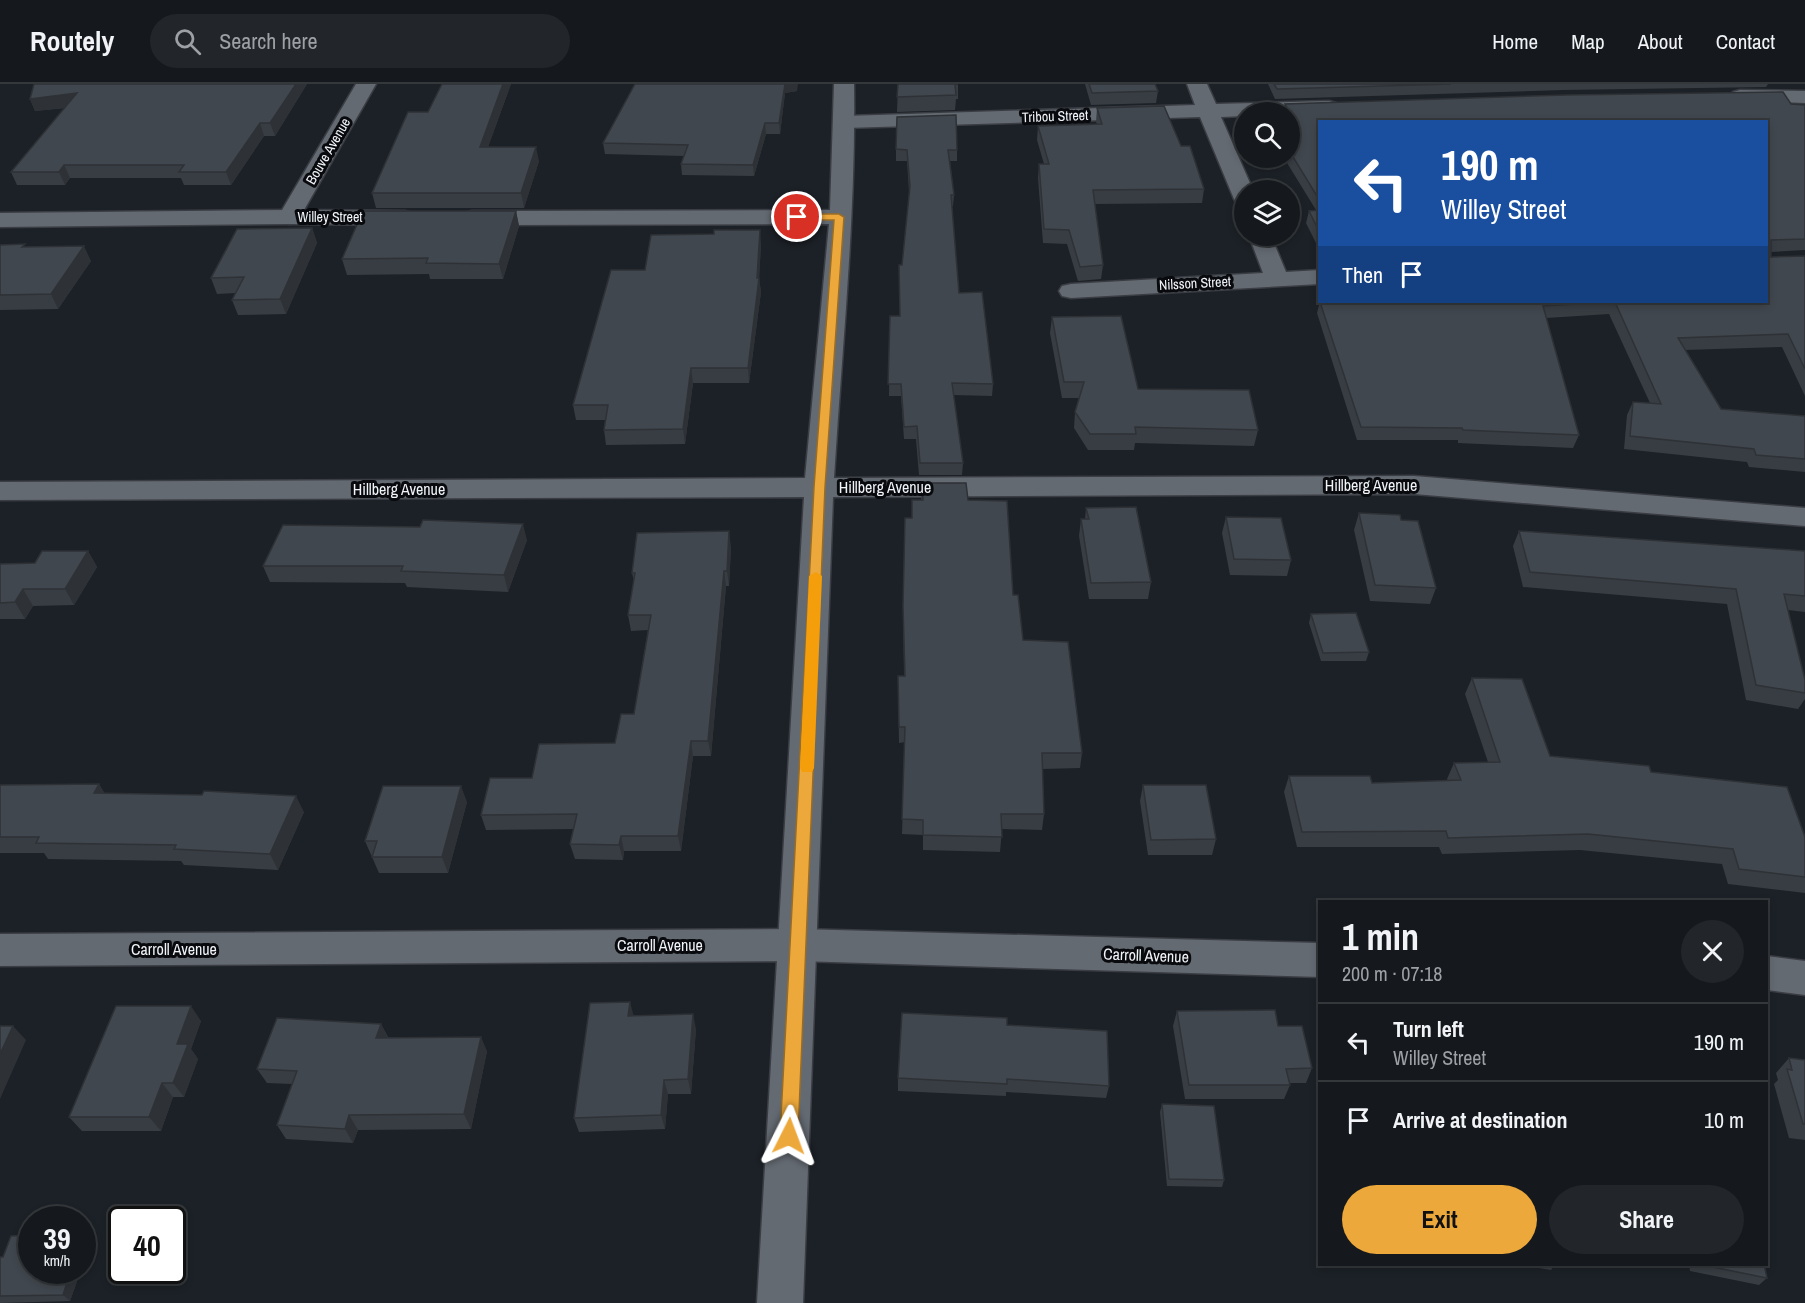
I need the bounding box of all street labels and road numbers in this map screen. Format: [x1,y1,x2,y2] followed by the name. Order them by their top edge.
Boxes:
[1021,106,1089,126] street label: Tribou Street
[302,115,354,187] street label: Bouve Avenue
[297,208,363,226] street label: Willey Street
[1159,272,1231,294] street label: Nilsson Street
[1325,474,1417,496] street label: Hillberg Avenue
[839,476,931,498] street label: Hillberg Avenue
[353,478,445,500] street label: Hillberg Avenue
[617,934,703,956] street label: Carroll Avenue
[131,938,217,960] street label: Carroll Avenue
[1103,943,1189,967] street label: Carroll Avenue

